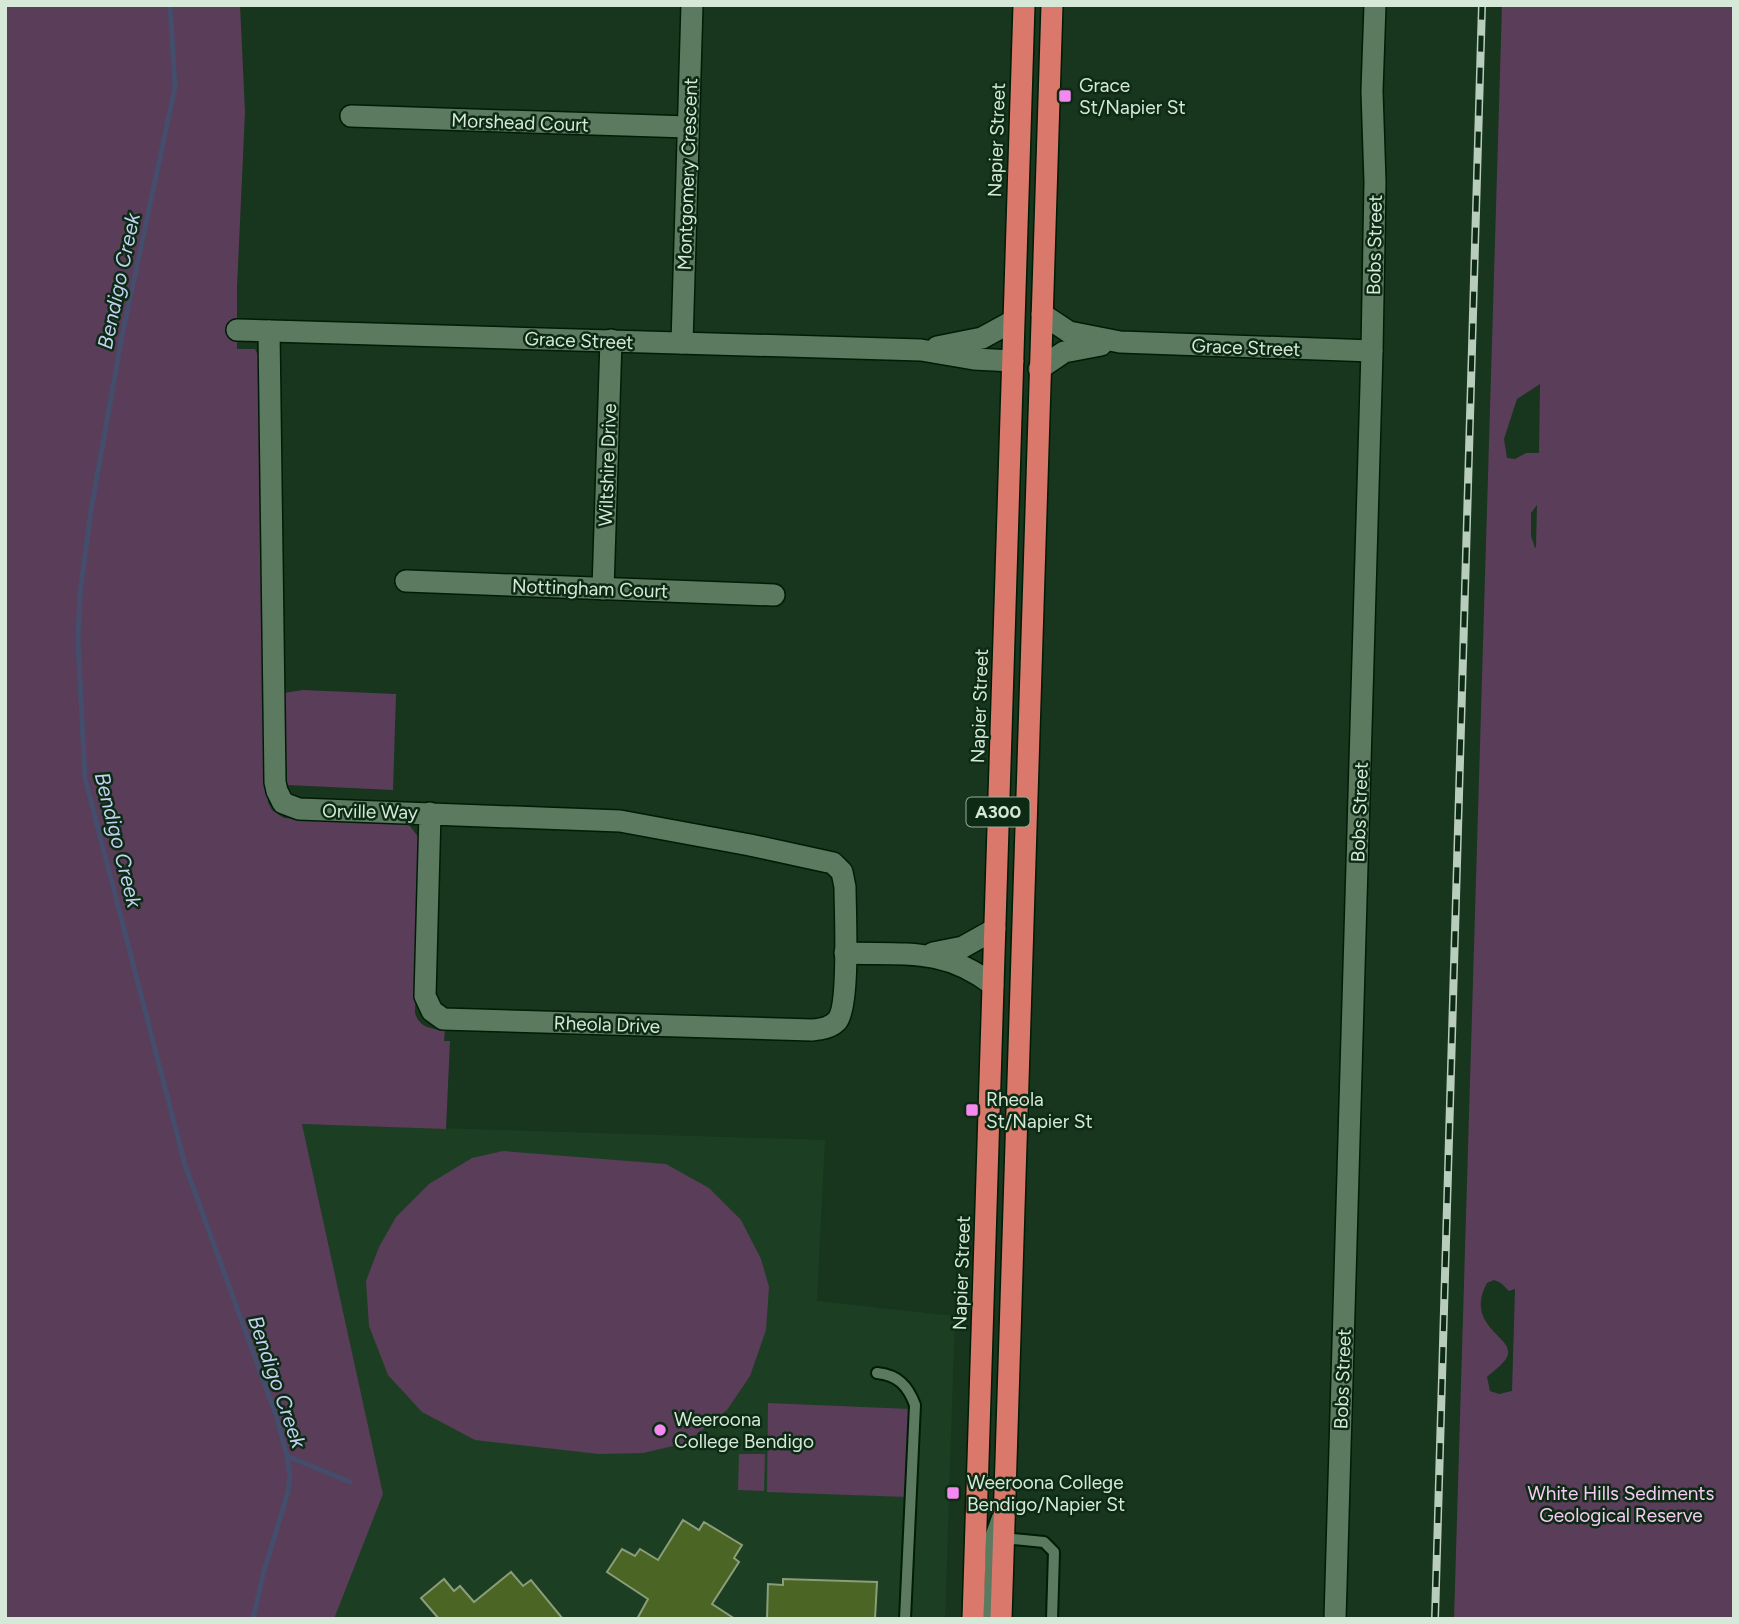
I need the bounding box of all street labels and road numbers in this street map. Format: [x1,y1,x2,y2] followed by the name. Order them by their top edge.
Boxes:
[673,77,702,271] street label: Montgomery Crescent
[983,82,1010,198] street label: Napier Street
[451,109,589,136] street label: Morshead Court
[1362,195,1387,295] street label: Bobs Street
[524,327,634,354] street label: Grace Street
[1191,334,1301,361] street label: Grace Street
[594,403,621,527] street label: Wiltshire Drive
[511,574,669,603] street label: Nottingham Court
[966,648,993,764] street label: Napier Street
[1346,761,1373,863] street label: Bobs Street
[967,798,1030,826] road number: A300
[322,799,418,824] street label: Orville Way
[553,1011,661,1038] street label: Rheola Drive
[948,1215,975,1331] street label: Napier Street
[1329,1328,1356,1430] street label: Bobs Street

